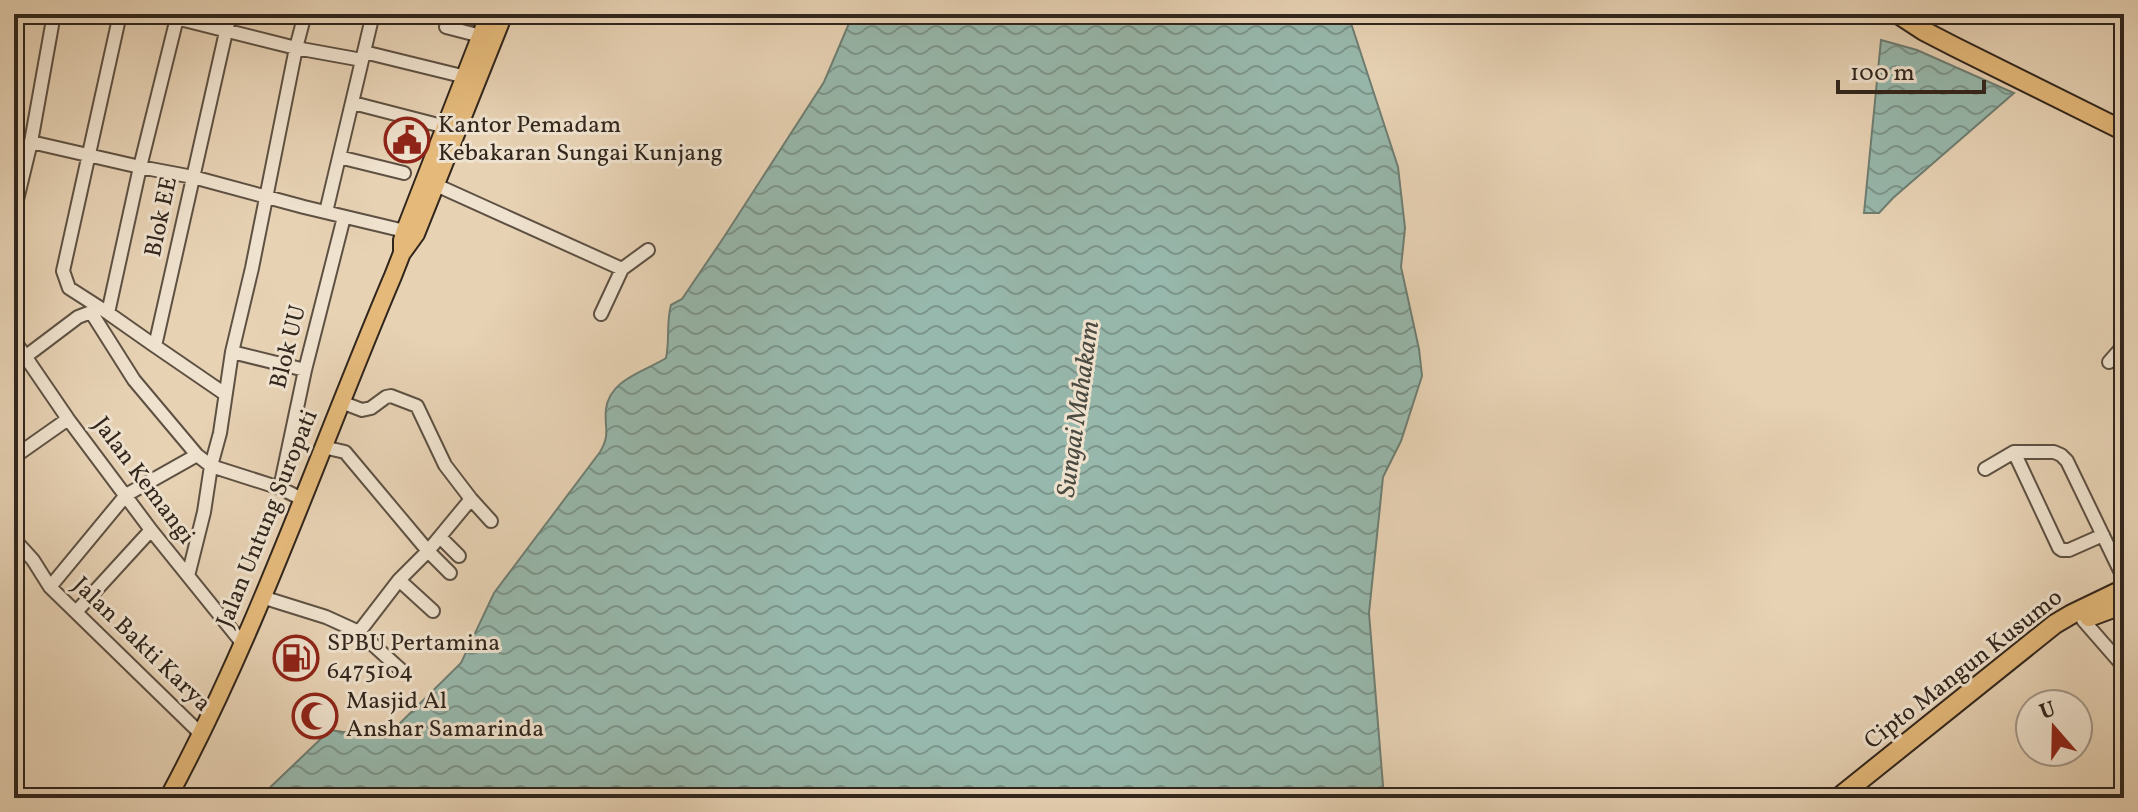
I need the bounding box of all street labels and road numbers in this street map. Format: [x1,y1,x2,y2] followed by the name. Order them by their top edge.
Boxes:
[137,174,187,260] street label: Blok EE
[262,302,316,392] street label: Blok UU
[209,405,327,633] street label: Jalan Untung Suropati
[84,410,202,552] street label: Jalan Kemangi
[64,570,218,720] street label: Jalan Bakti Karya
[1858,582,2070,758] street label: Cipto Mangun Kusumo

